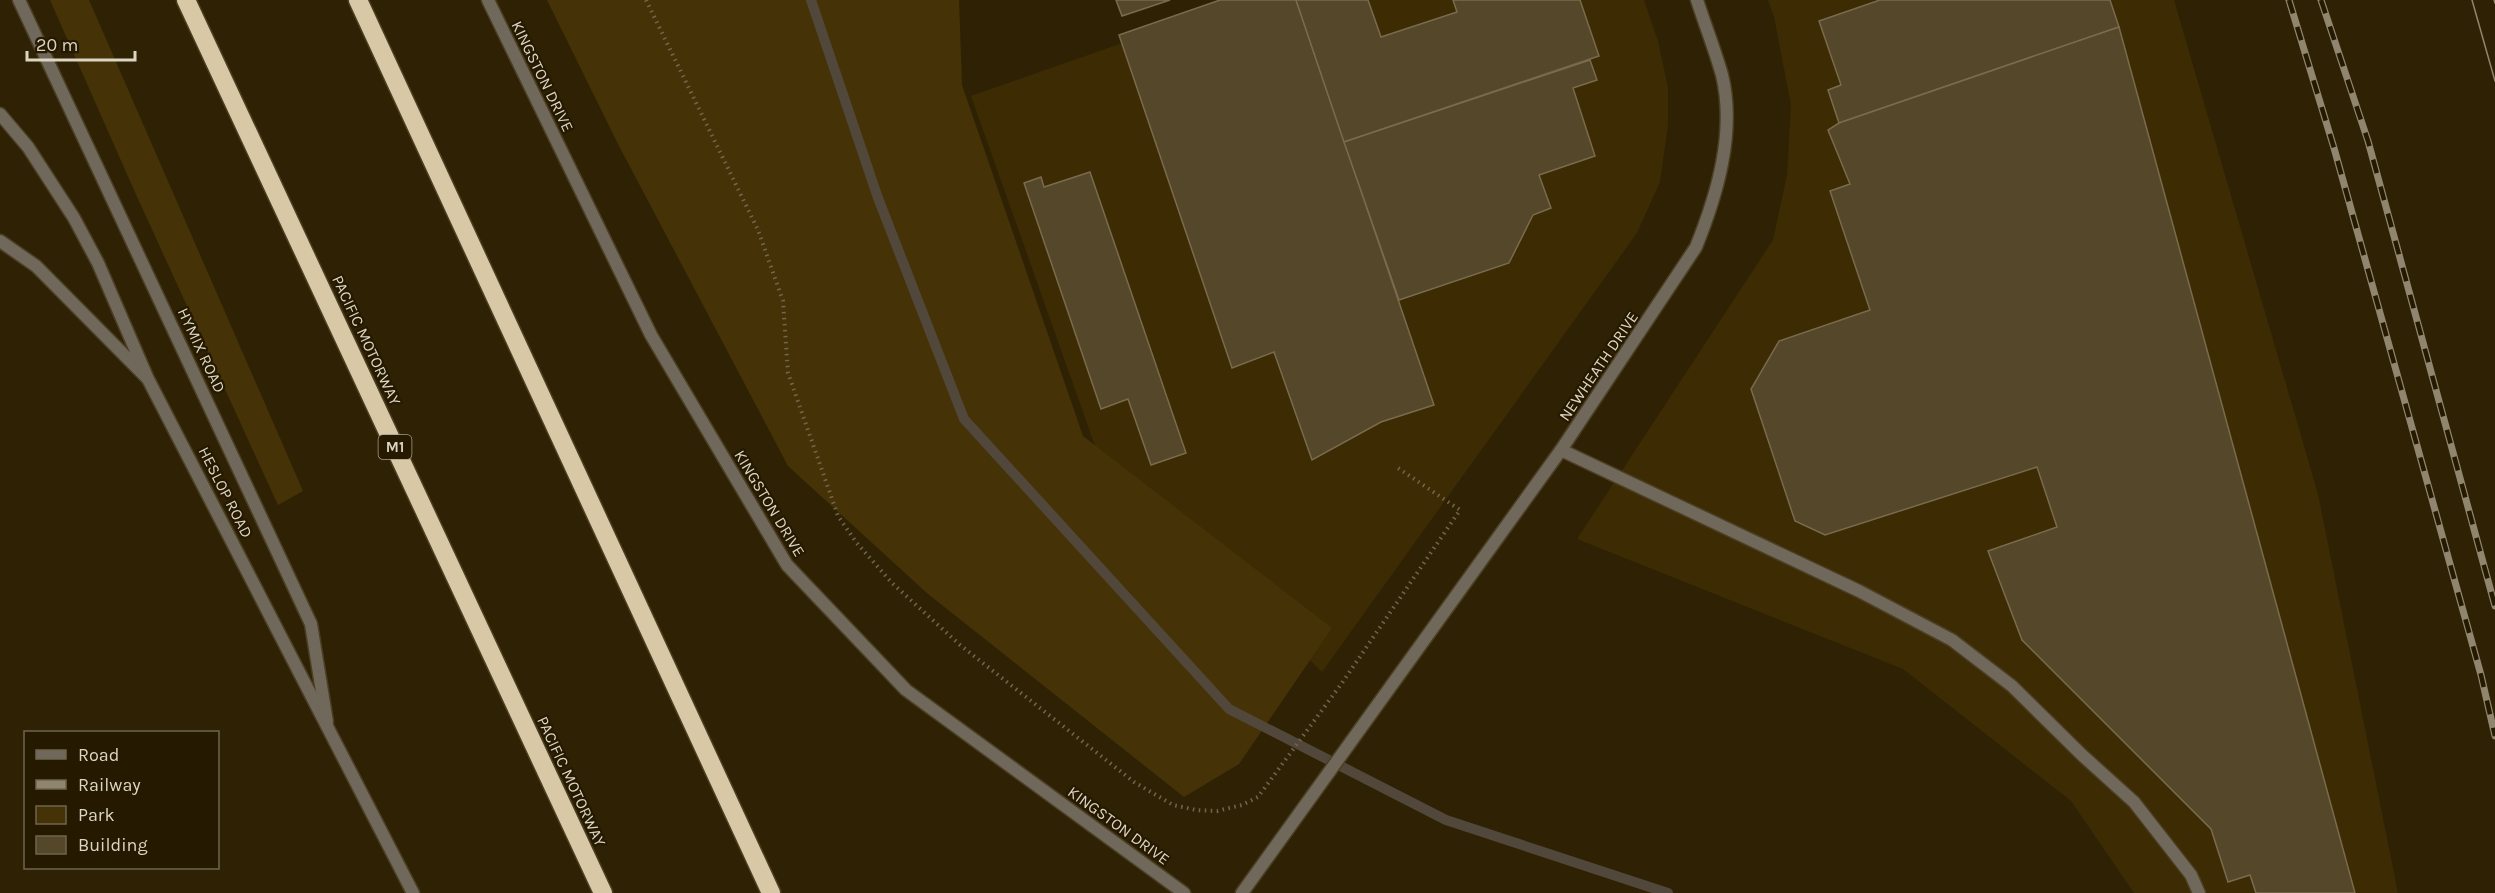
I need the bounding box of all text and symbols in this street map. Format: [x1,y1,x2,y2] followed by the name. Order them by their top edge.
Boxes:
[507,18,578,135] street label: KINGSTON DRIVE
[27,24,135,62] scale bar
[36,34,78,56] text: 20 m
[328,272,405,409] street label: PACIFIC MOTORWAY
[174,305,229,396] street label: HYMIX ROAD
[1555,308,1642,425] street label: NEWHEATH DRIVE
[378,435,412,459] road number: M1
[194,443,257,541] street label: HESLOP ROAD
[730,446,809,560] street label: KINGSTON DRIVE
[533,713,610,850] street label: PACIFIC MOTORWAY
[24,731,219,869] legend
[78,744,119,766] text: Road
[78,774,141,796] text: Railway
[1064,782,1173,869] street label: KINGSTON DRIVE
[78,804,115,826] text: Park
[78,834,148,856] text: Building

